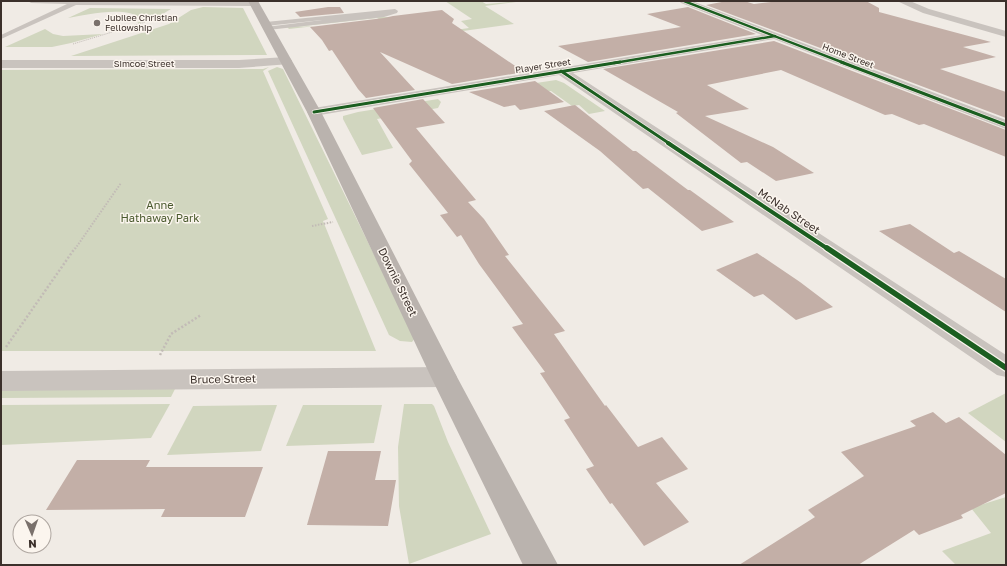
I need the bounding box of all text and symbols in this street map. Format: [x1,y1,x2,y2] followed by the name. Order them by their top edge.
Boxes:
[105,12,178,33] place label: Jubilee Christian Fellowship
[92,18,102,28] marker: Jubilee Christian Fellowship
[821,41,876,71] street label: Home Street
[514,56,572,75] street label: Player Street
[114,58,175,69] street label: Simcoe Street
[756,185,823,236] street label: McNab Street
[120,198,200,224] park label: Anne Hathaway Park
[376,245,421,318] street label: Downie Street
[190,371,256,386] street label: Bruce Street
[12,514,52,554] north arrow
[28,538,37,551] text: N

